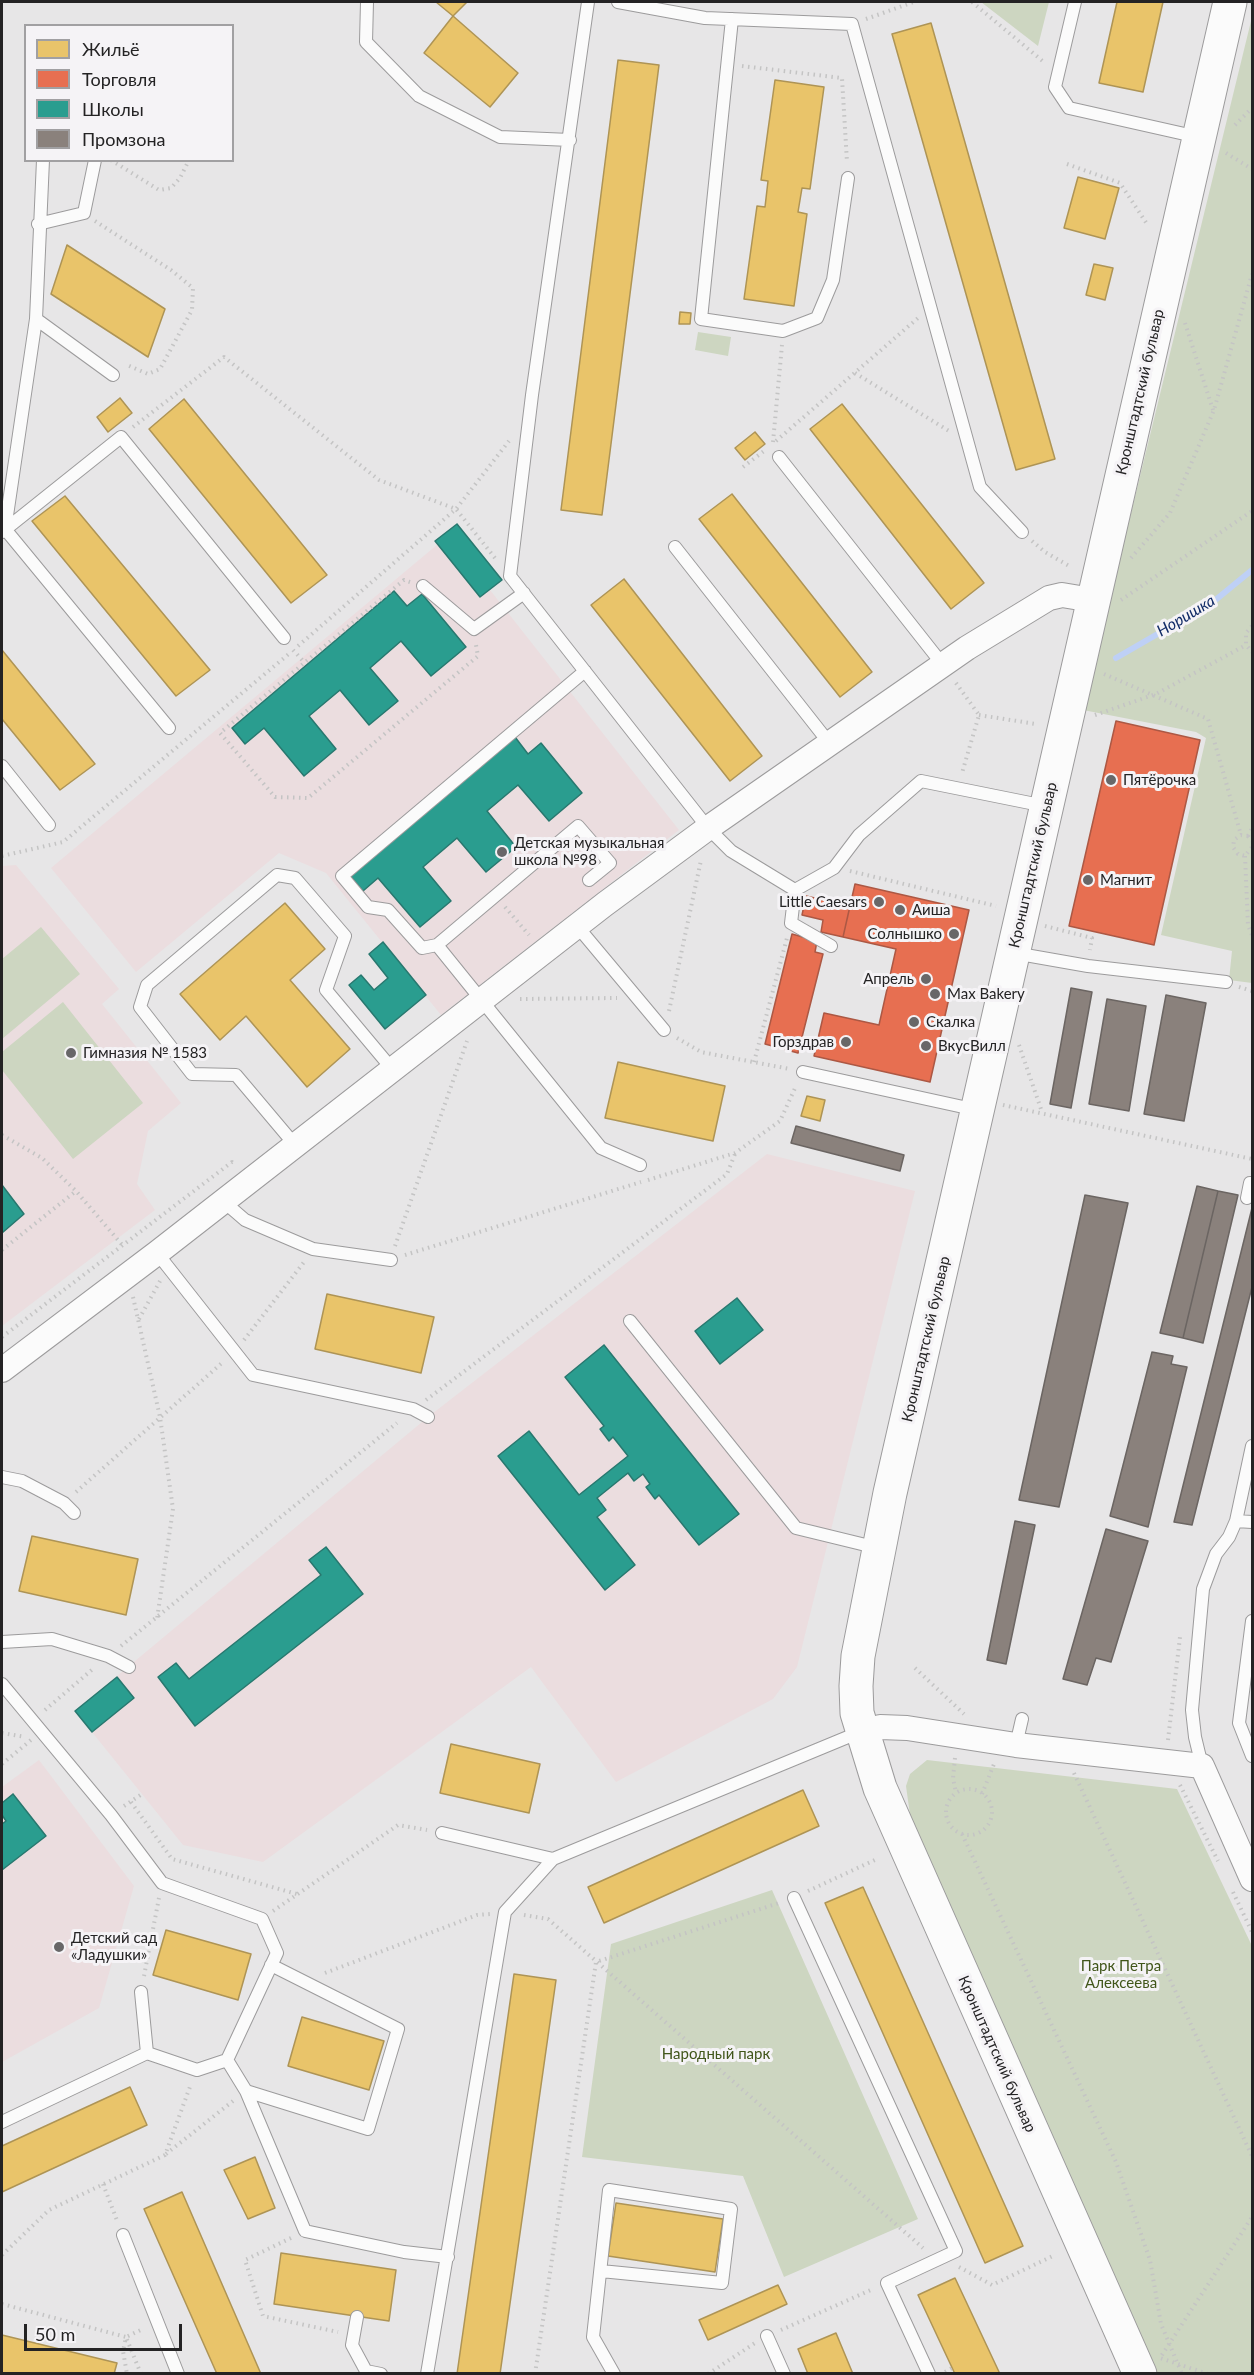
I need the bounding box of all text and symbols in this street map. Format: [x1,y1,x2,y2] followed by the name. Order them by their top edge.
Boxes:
[24,24,234,162] legend
[82,38,140,60] text: Жильё
[82,68,156,90] text: Торговля
[82,98,144,120] text: Школы
[82,128,165,150] text: Промзона
[1112,307,1168,477] street label: Кронштадтский бульвар
[1153,591,1219,641] water label: Норишка
[1123,771,1196,789] place label: Пятёрочка
[1104,773,1118,787] marker: Пятёрочка
[1005,780,1061,950] street label: Кронштадтский бульвар
[514,834,664,869] place label: Детская музыкальная школа №98
[495,845,509,859] marker: Детская музыкальная школа №98
[1100,871,1152,889] place label: Магнит
[1081,873,1095,887] marker: Магнит
[779,893,867,911] place label: Little Caesars
[872,895,886,909] marker: Little Caesars
[912,901,951,919] place label: Аиша
[893,903,907,917] marker: Аиша
[868,925,942,943] place label: Солнышко
[947,927,961,941] marker: Солнышко
[863,970,914,988] place label: Апрель
[919,972,933,986] marker: Апрель
[947,985,1025,1003] place label: Max Bakery
[928,987,942,1001] marker: Max Bakery
[926,1013,975,1031] place label: Скалка
[907,1015,921,1029] marker: Скалка
[773,1033,834,1051] place label: Горздрав
[839,1035,853,1049] marker: Горздрав
[938,1037,1006,1055] place label: ВкусВилл
[919,1039,933,1053] marker: ВкусВилл
[83,1044,207,1062] place label: Гимназия № 1583
[64,1046,78,1060] marker: Гимназия № 1583
[898,1254,954,1424] street label: Кронштадтский бульвар
[71,1929,157,1964] place label: Детский сад «Ладушки»
[52,1940,66,1954] marker: Детский сад «Ладушки»
[1081,1957,1161,1992] park label: Парк Петра Алексеева
[954,1973,1040,2135] street label: Кронштадтский бульвар
[662,2045,770,2063] park label: Народный парк
[27,2312,184,2350] scale bar
[35,2323,75,2345] text: 50 m

